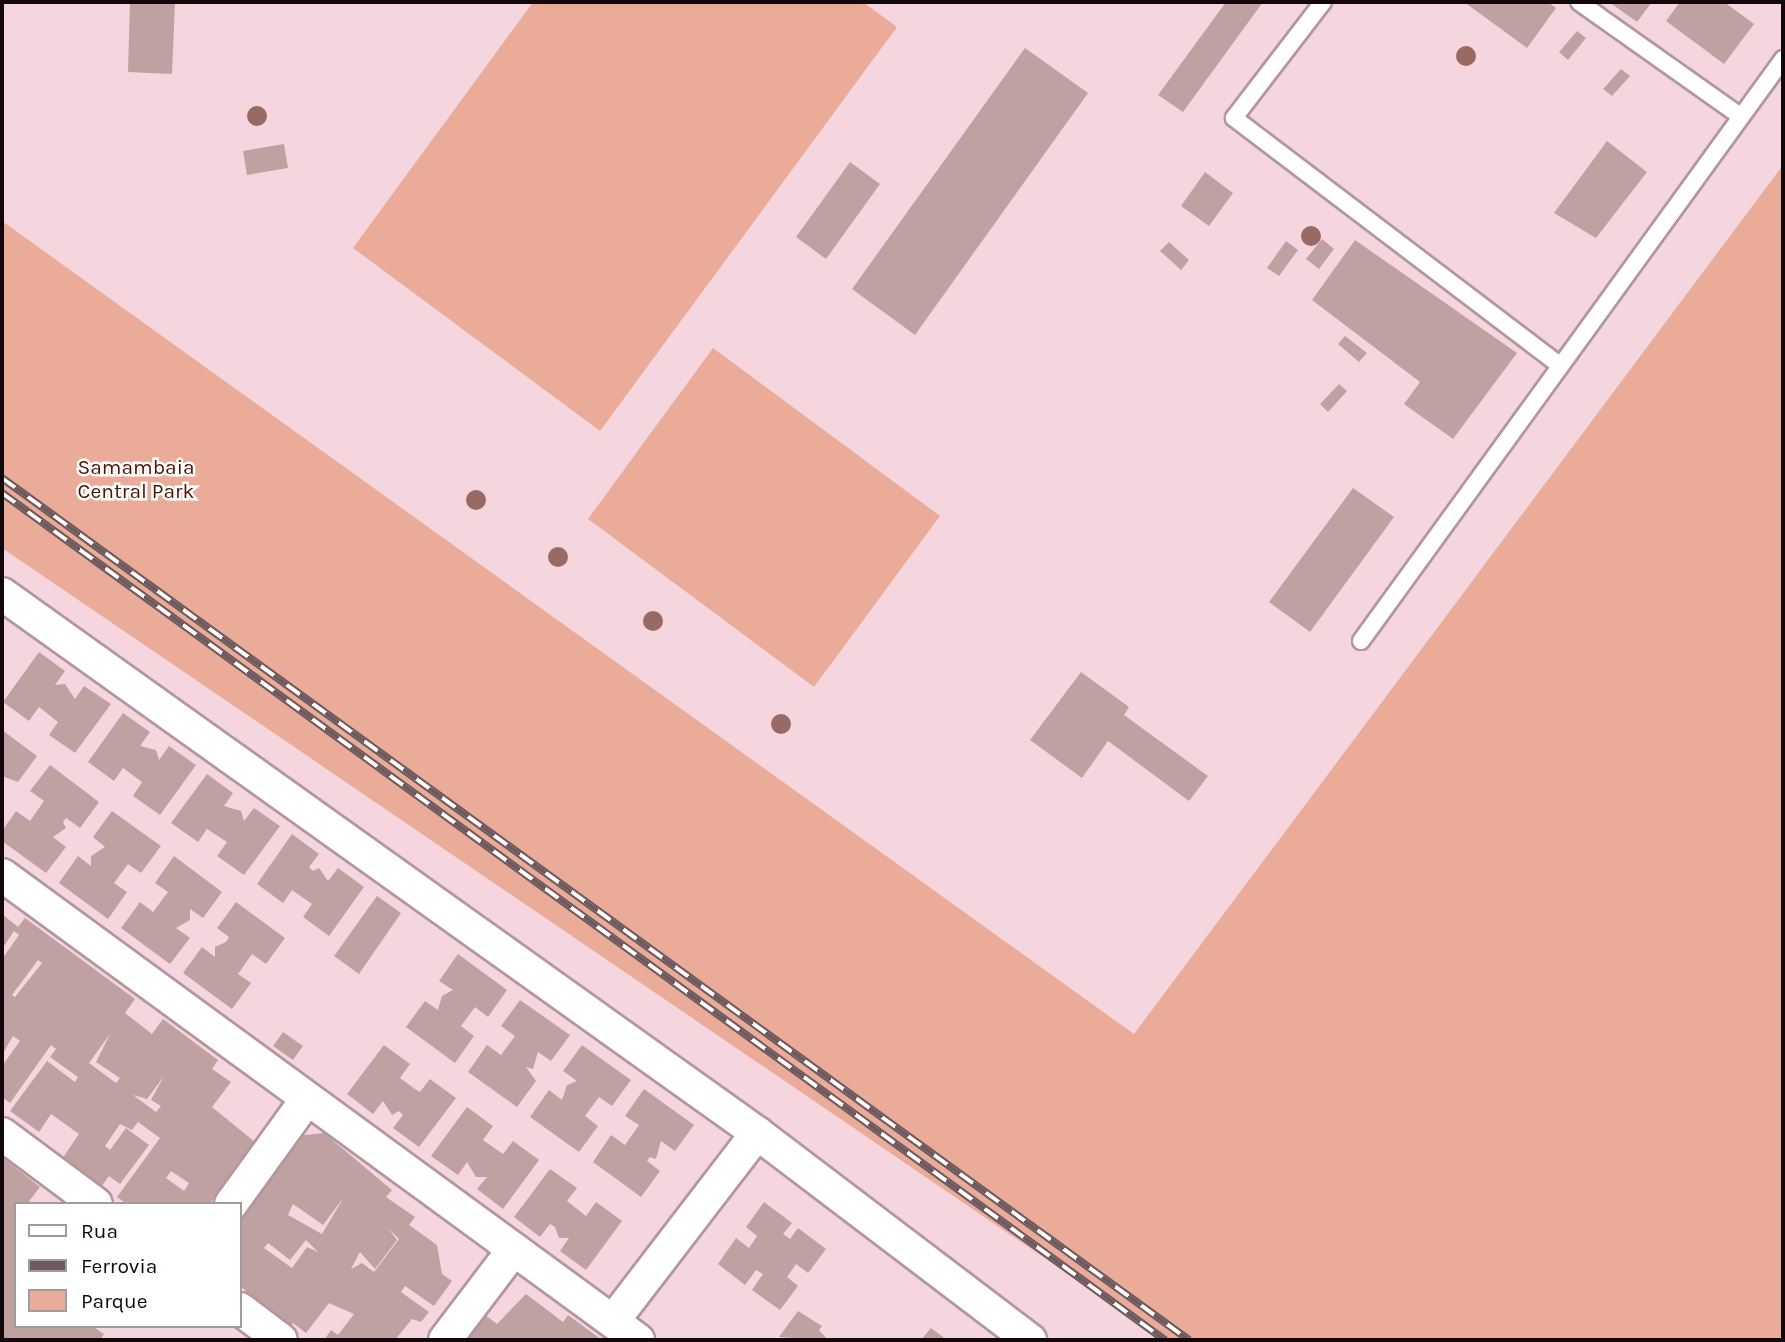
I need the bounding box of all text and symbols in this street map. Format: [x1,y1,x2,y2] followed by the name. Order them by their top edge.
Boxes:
[78,454,194,504] park label: Samambaia Central Park
[14,1202,242,1328] legend
[81,1219,118,1243] text: Rua
[81,1254,157,1278] text: Ferrovia
[81,1289,148,1313] text: Parque

